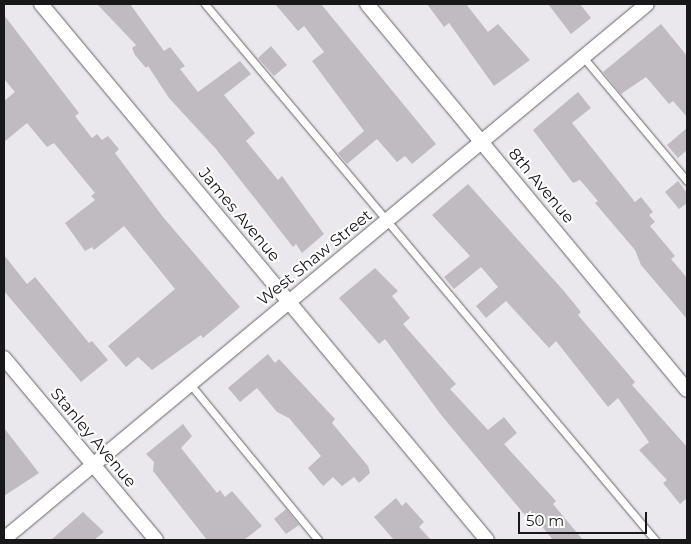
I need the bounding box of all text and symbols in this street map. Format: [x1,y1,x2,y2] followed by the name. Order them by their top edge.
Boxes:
[504,145,578,227] street label: 8th Avenue
[194,164,284,266] street label: James Avenue
[254,206,376,310] street label: West Shaw Street
[46,385,140,491] street label: Stanley Avenue
[521,502,650,534] scale bar
[526,511,564,530] text: 50 m

